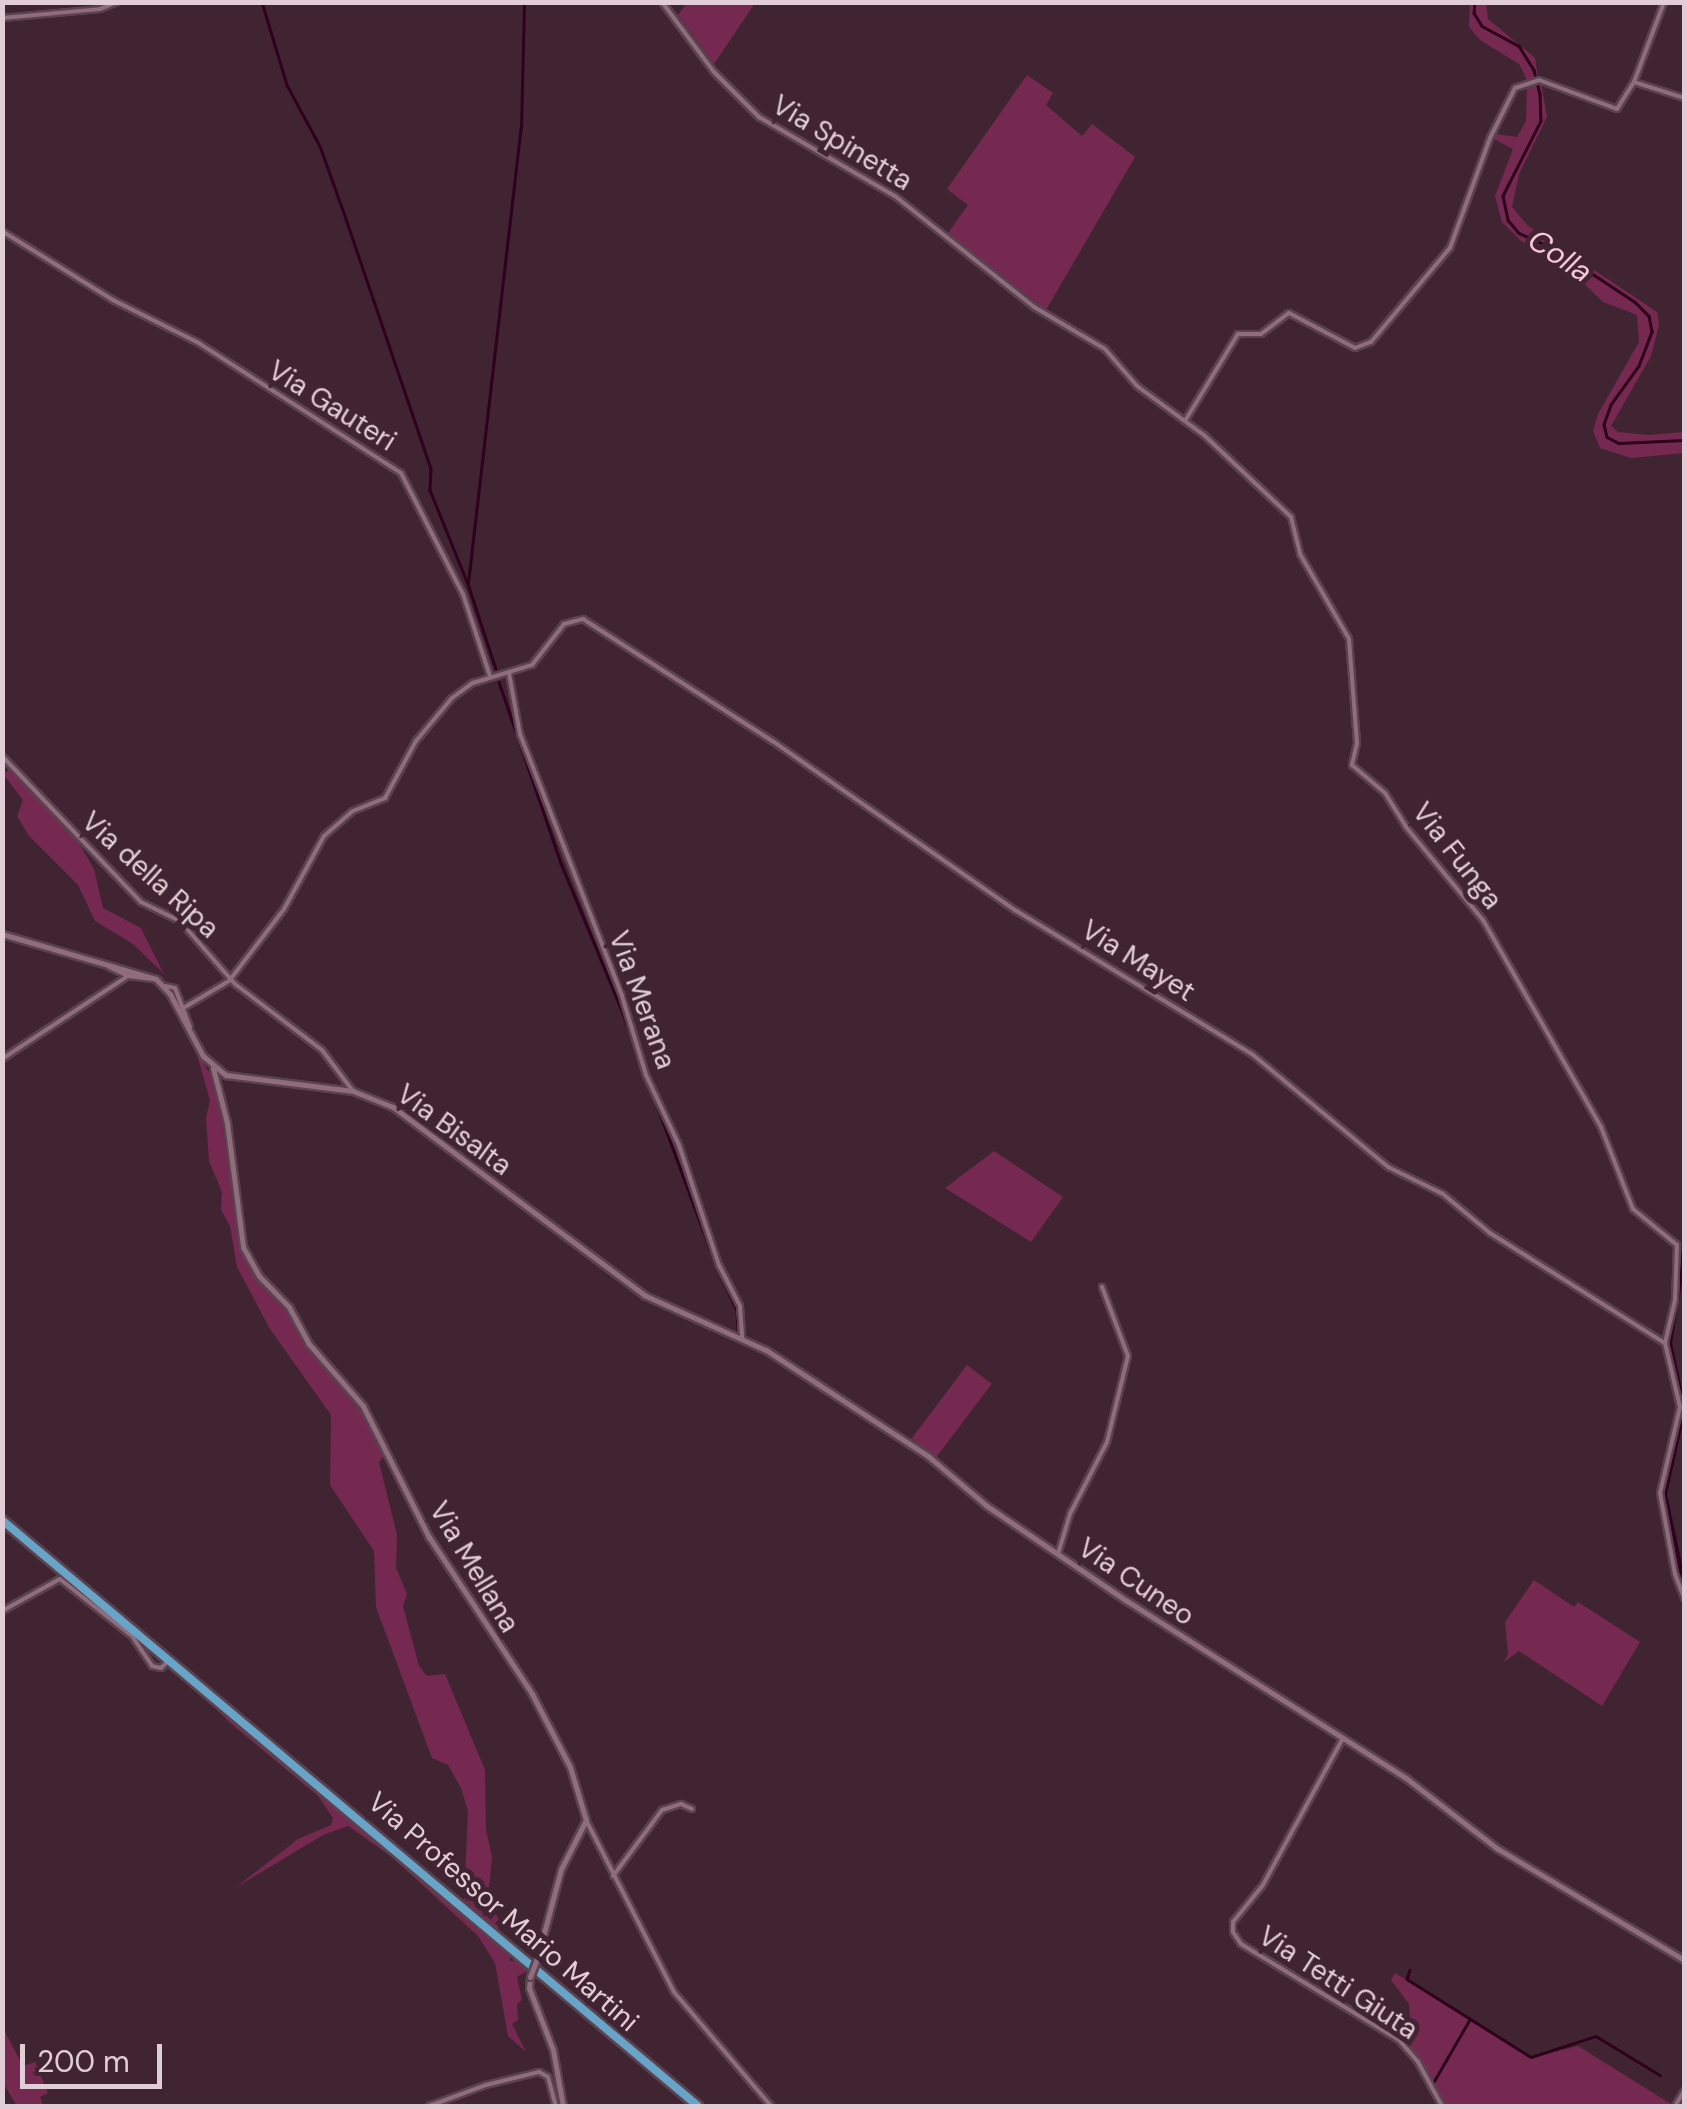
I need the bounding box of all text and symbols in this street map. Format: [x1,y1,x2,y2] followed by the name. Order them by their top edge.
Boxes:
[766,88,918,198] street label: Via Spinetta
[1521,222,1599,290] water label: Colla
[262,354,402,458] street label: Via Gauteri
[1405,796,1509,916] street label: Via Funga
[75,805,225,945] street label: Via della Ripa
[1075,913,1201,1009] street label: Via Mayet
[602,926,682,1074] street label: Via Merana
[390,1077,518,1183] street label: Via Bisalta
[422,1496,526,1638] street label: Via Mellana
[1072,1531,1200,1633] street label: Via Cuneo
[361,1785,645,2039] street label: Via Professor Mario Martini
[1252,1919,1424,2047] street label: Via Tetti Giuta
[25,2024,168,2086] scale bar
[37,2042,130,2081] text: 200 m

